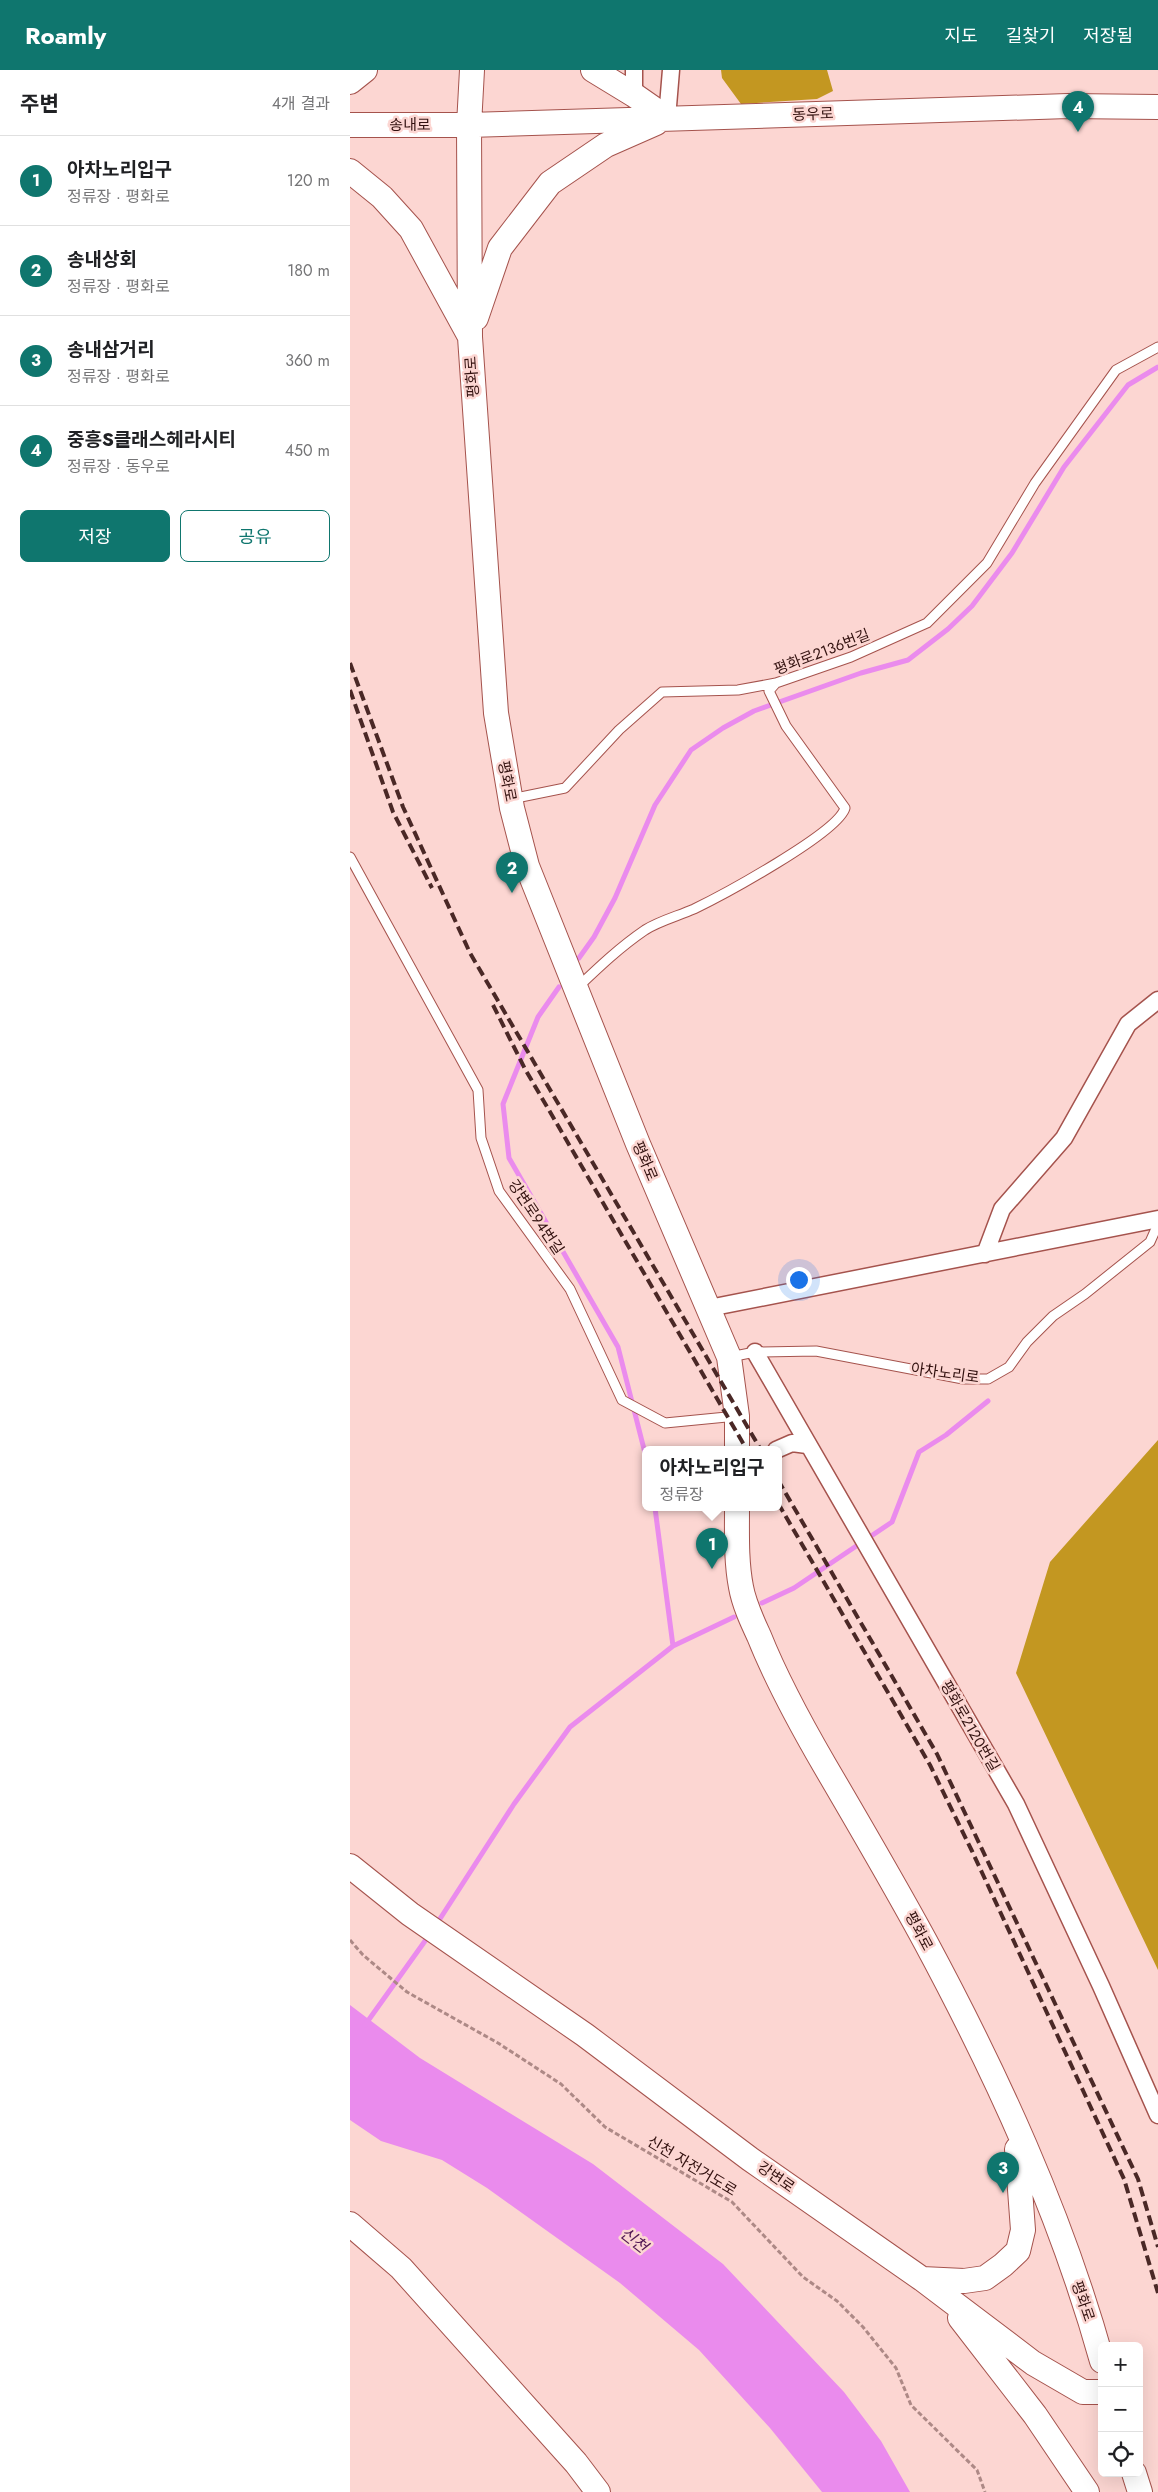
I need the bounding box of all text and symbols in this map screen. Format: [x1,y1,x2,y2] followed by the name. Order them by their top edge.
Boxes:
[25,18,106,53] text: Roamly
[945,23,978,49] text: 지도
[1006,23,1055,49] text: 길찾기
[1083,23,1133,49] text: 저장됨
[20,89,59,119] text: 주변
[1062,91,1094,132] pin: 4
[272,92,330,115] text: 4개 결과
[792,102,834,126] street label: 동우로
[389,114,431,136] street label: 송내로
[67,156,172,183] text: 아차노리입구
[32,169,40,192] text: 1
[287,169,330,192] text: 120 m
[67,185,170,208] text: 정류장 · 평화로
[67,246,137,273] text: 송내상회
[31,259,41,282] text: 2
[287,259,330,282] text: 180 m
[67,275,170,298] text: 정류장 · 평화로
[67,336,154,363] text: 송내삼거리
[31,349,41,372] text: 3
[285,349,330,372] text: 360 m
[460,356,484,398] street label: 평화로
[67,365,170,388] text: 정류장 · 평화로
[67,426,236,453] text: 중흥S클래스헤라시티
[30,439,42,462] text: 4
[285,439,330,462] text: 450 m
[67,455,170,478] text: 정류장 · 동우로
[20,510,170,562] button: 저장
[180,510,330,562] button: 공유
[771,624,873,680] street label: 평화로2136번길
[492,759,522,803] street label: 평화로
[496,852,528,893] pin: 2
[627,1138,663,1184] street label: 평화로
[503,1175,569,1259] street label: 강변로94번길
[786,1267,812,1293] your location
[909,1357,981,1389] street label: 아차노리로
[642,1446,782,1511] popup
[660,1454,764,1481] text: 아차노리입구
[660,1483,704,1506] text: 정류장
[696,1528,728,1569] pin: 1
[935,1676,1005,1776] street label: 평화로2120번길
[900,1908,938,1954] street label: 평화로
[643,2131,741,2201] street label: 신천 자전거도로
[987,2152,1019,2193] pin: 3
[753,2156,799,2198] street label: 강변로
[615,2222,654,2260] water label: 신천
[1066,2278,1100,2324] street label: 평화로
[1098,2342,1143,2477] map controls
[1098,2342,1143,2387] button: +
[1098,2387,1143,2432] button: −
[1098,2432,1143,2477] button: locate

